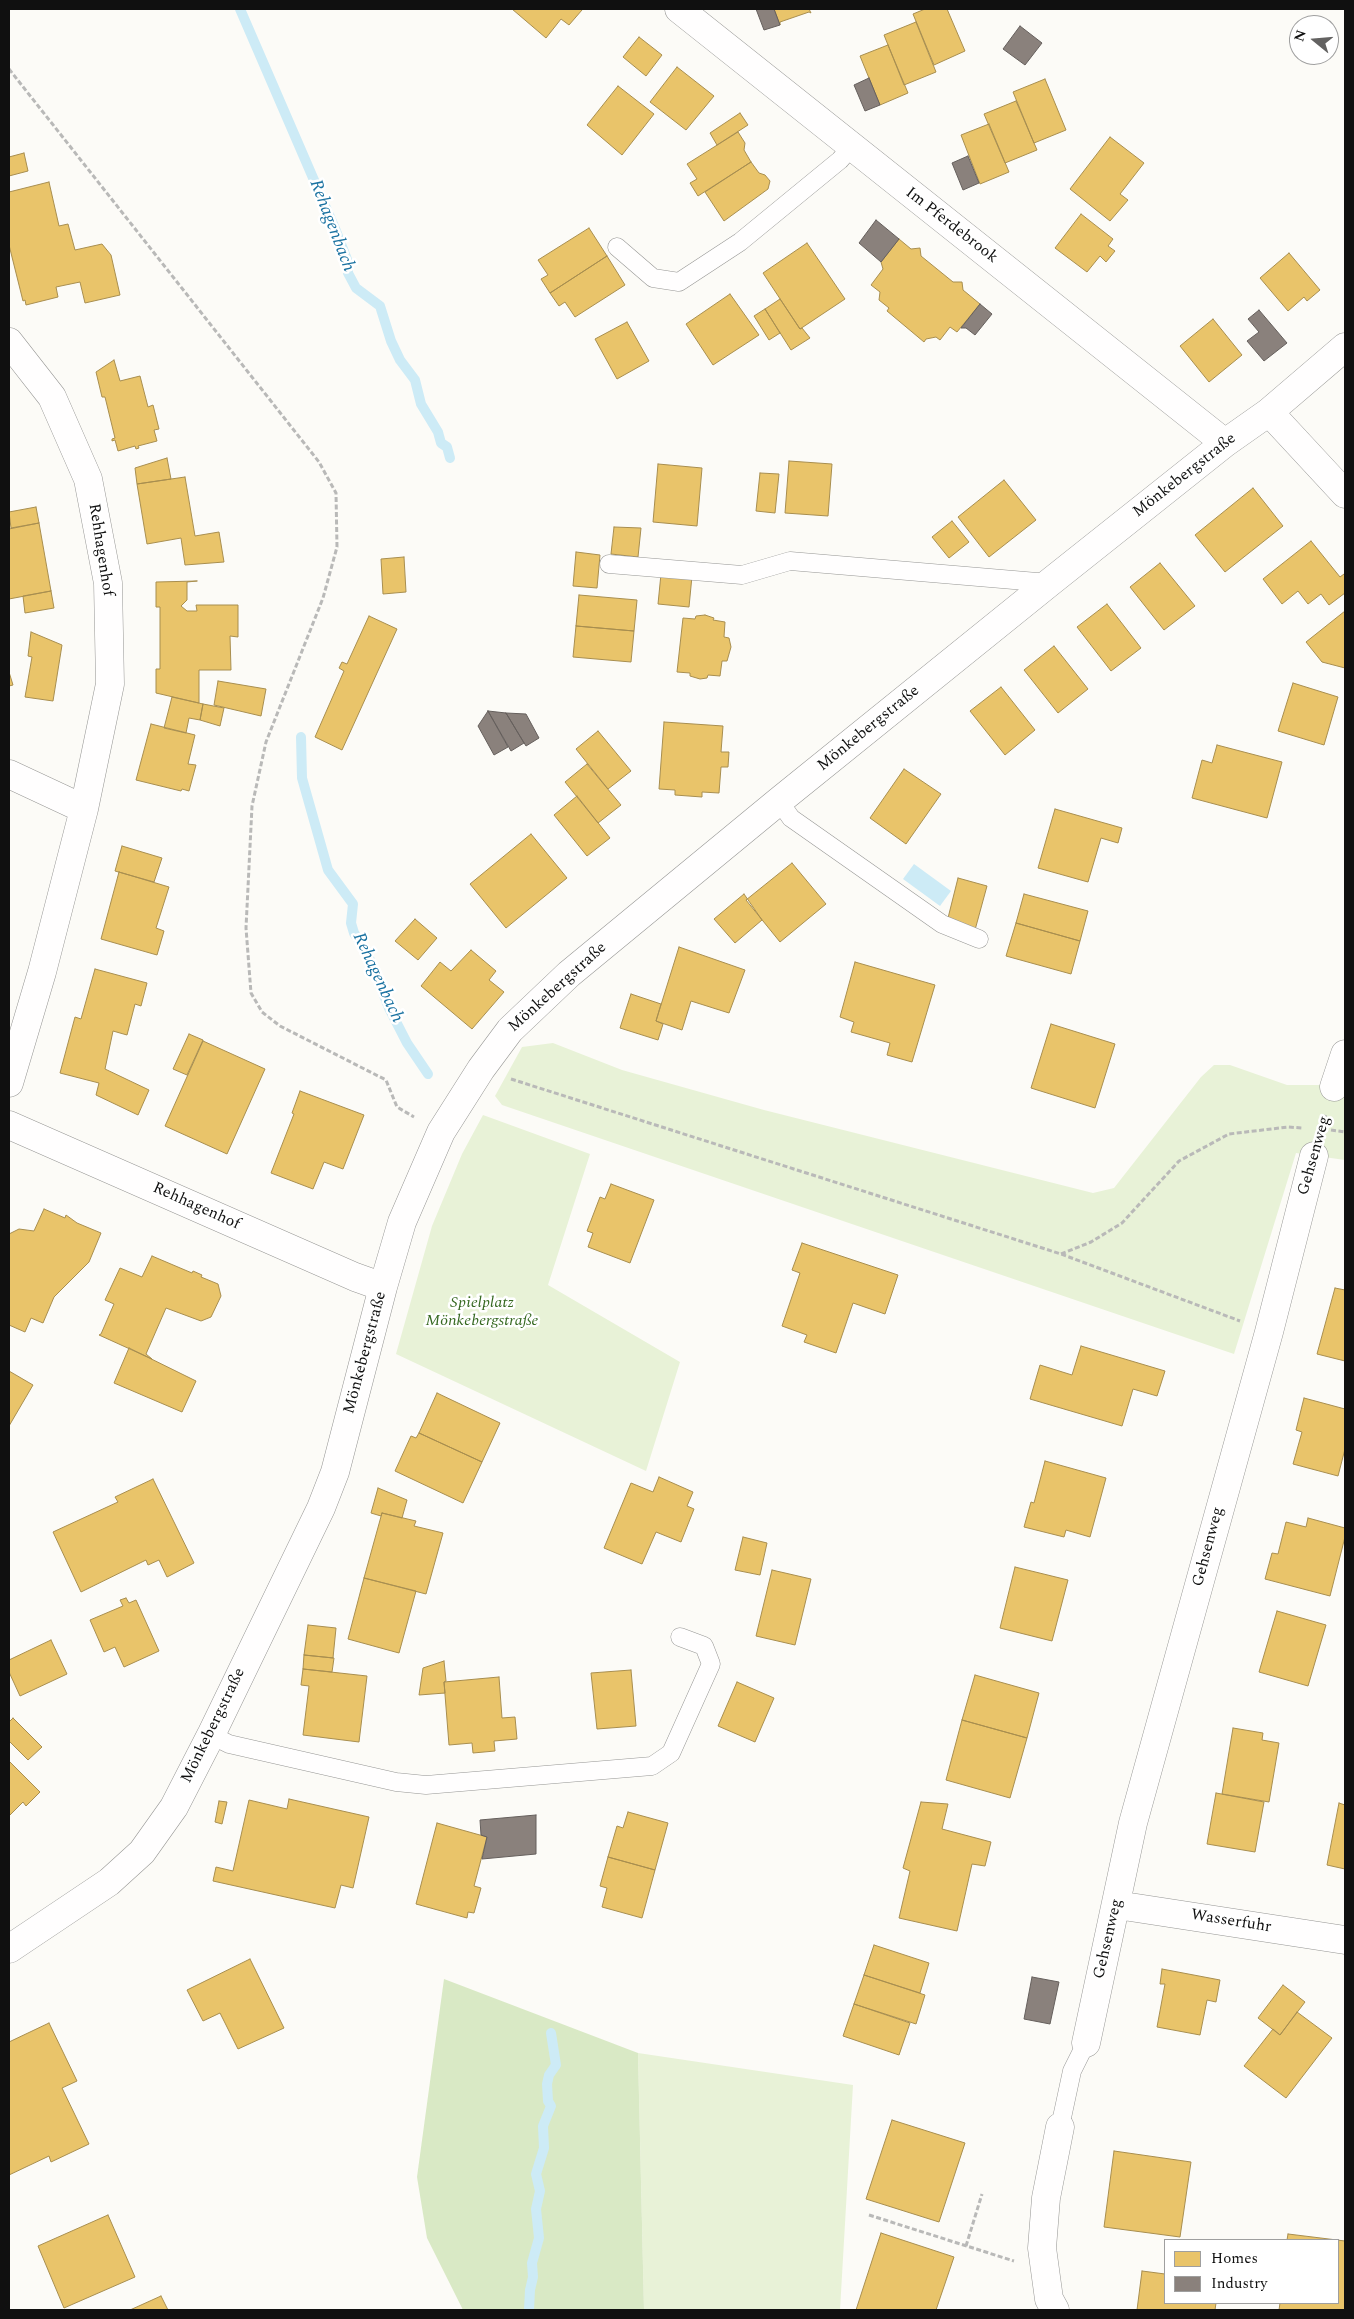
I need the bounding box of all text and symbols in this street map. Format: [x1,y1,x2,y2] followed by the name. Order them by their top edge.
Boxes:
[1289,15,1339,65] north arrow
[1288,27,1312,44] text: N
[304,177,358,275] water label: Rehagenbach
[901,184,1001,268] street label: Im Pferdebrook
[1130,430,1240,522] street label: Mönkebergstraße
[83,502,117,598] street label: Rehhagenhof
[814,682,924,776] street label: Mönkebergstraße
[347,929,407,1027] water label: Rehagenbach
[505,939,611,1037] street label: Mönkebergstraße
[1295,1114,1335,1198] street label: Gehsenweg
[149,1179,243,1235] street label: Rehhagenhof
[340,1290,392,1416] street label: Mönkebergstraße
[426,1294,538,1332] park label: Spielplatz Mönkebergstraße
[1189,1505,1229,1589] street label: Gehsenweg
[178,1665,250,1787] street label: Mönkebergstraße
[1090,1897,1128,1981] street label: Gehsenweg
[1189,1906,1273,1938] street label: Wasserfuhr
[1164,2239,1339,2304] legend
[1211,2247,1258,2270] text: Homes
[1211,2272,1267,2295] text: Industry

